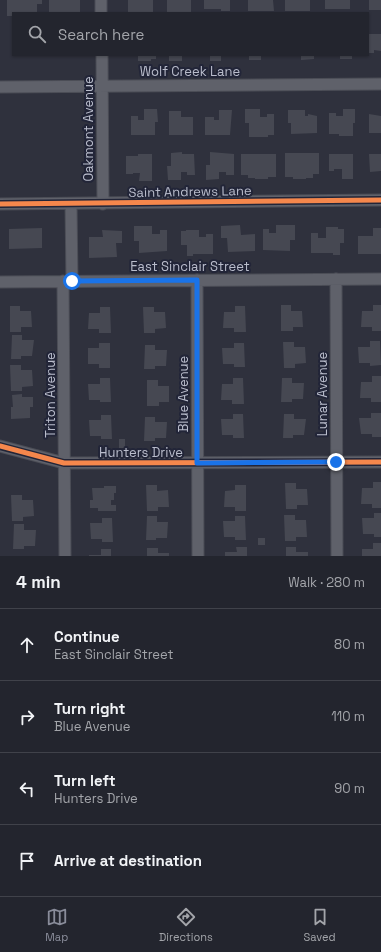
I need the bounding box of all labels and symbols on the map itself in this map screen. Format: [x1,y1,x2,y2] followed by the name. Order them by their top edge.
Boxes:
[140,63,240,80] street label: Wolf Creek Lane
[80,76,97,182] street label: Oakmont Avenue
[128,182,252,201] street label: Saint Andrews Lane
[130,258,250,275] street label: East Sinclair Street
[63,272,81,290] route start
[42,352,59,438] street label: Triton Avenue
[314,352,331,436] street label: Lunar Avenue
[175,356,192,432] street label: Blue Avenue
[99,444,183,461] street label: Hunters Drive
[327,453,345,471] route end

